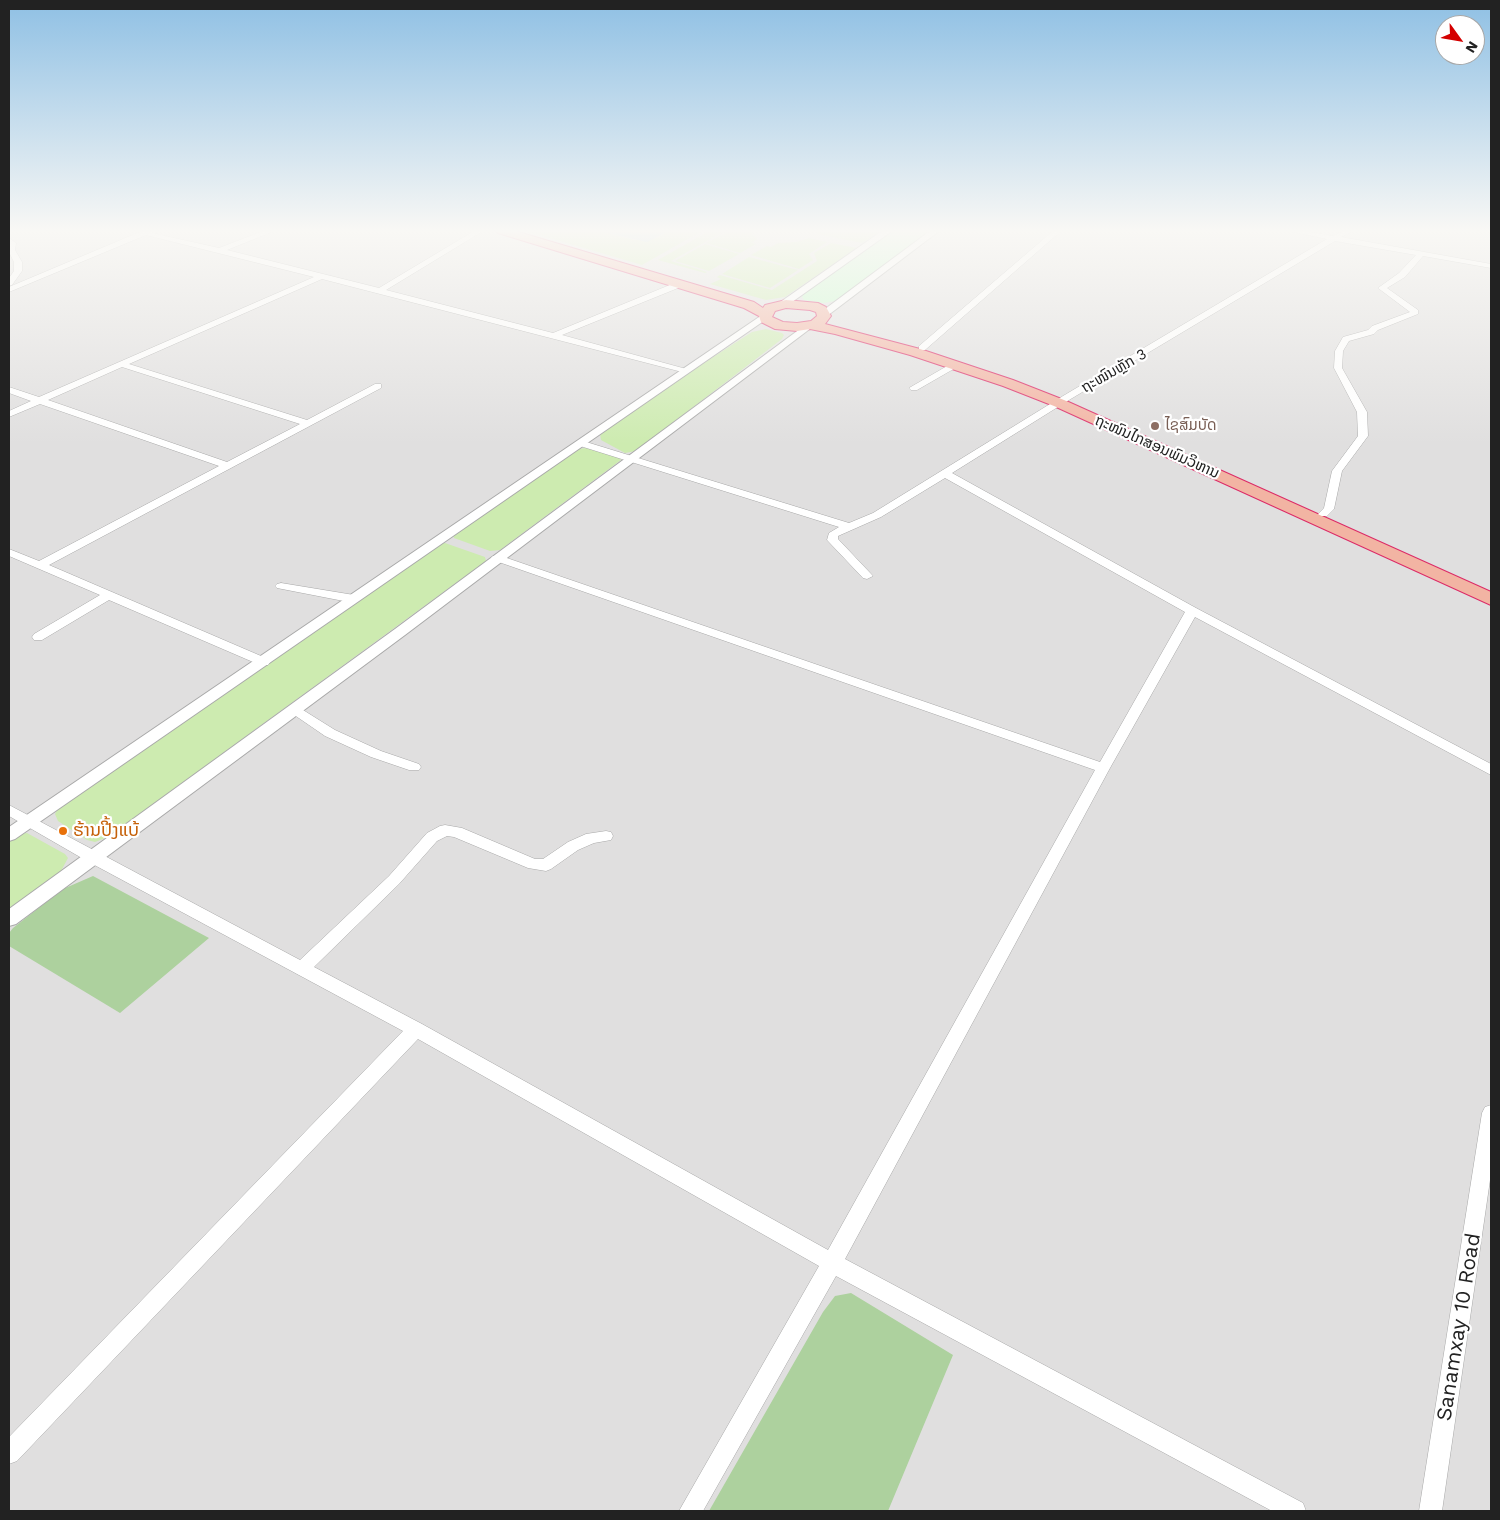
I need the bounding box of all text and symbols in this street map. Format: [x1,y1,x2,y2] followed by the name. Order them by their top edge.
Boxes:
[1435,15,1485,65] north arrow
[1462,39,1481,56] text: N
[1078,345,1150,397] street label: ຖະໜົນຫຼັກ 3
[1092,411,1222,483] street label: ຖະໜົນໄກສອນພົມວິຫານ
[1165,417,1217,435] place label: ໄຊສົມບັດ
[1149,420,1161,432] marker: ໄຊສົມບັດ
[73,820,139,842] place label: ຮ້ານປີ້ງແບ້
[57,825,69,837] marker: ຮ້ານປີ້ງແບ້
[1432,1231,1486,1423] street label: Sanamxay 10 Road

